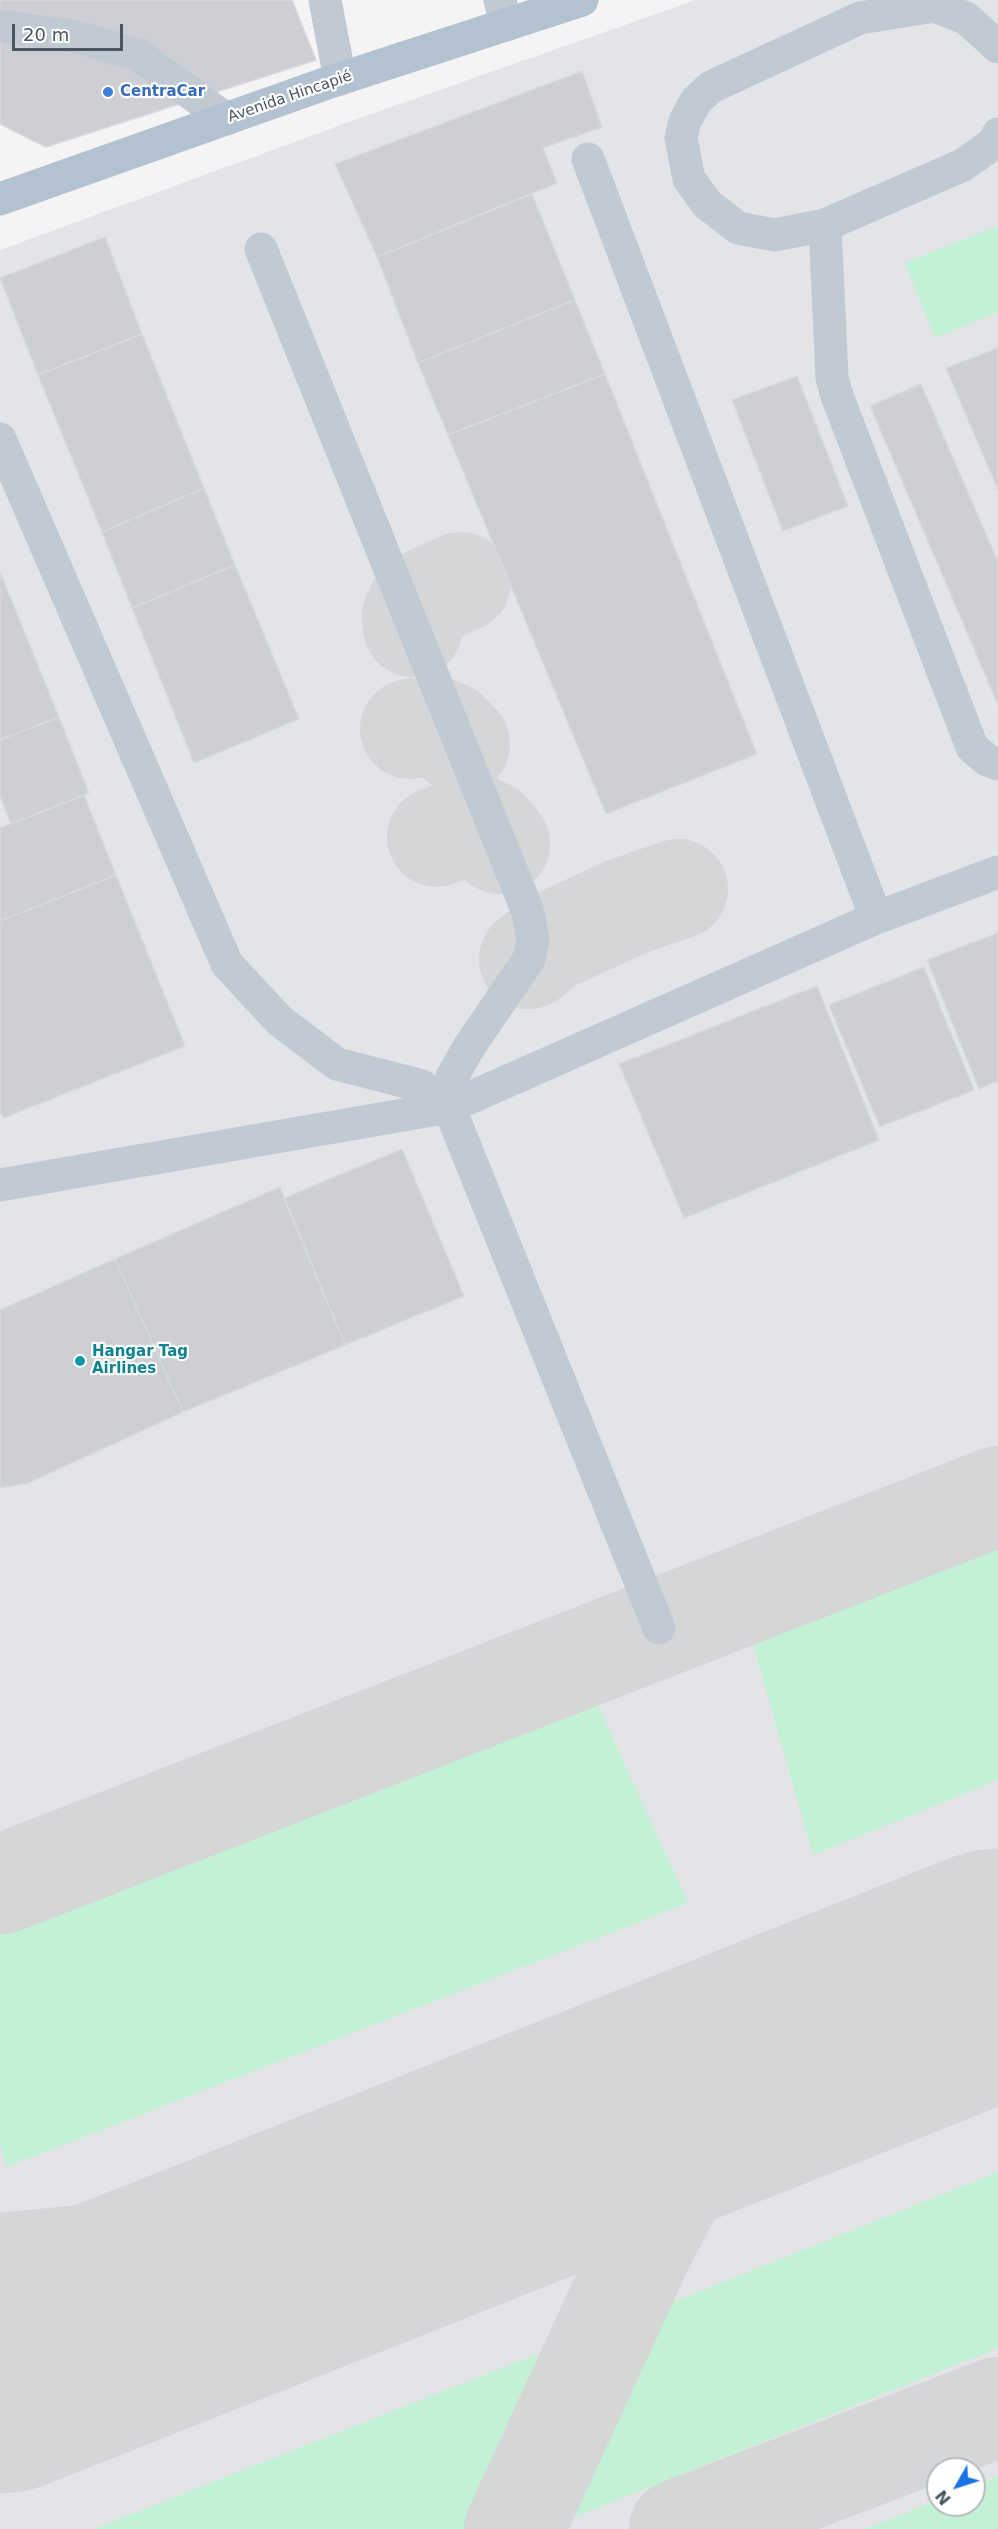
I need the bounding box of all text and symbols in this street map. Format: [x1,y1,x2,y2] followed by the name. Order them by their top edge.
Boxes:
[15,12,126,50] scale bar
[23,24,69,45] text: 20 m
[226,67,354,127] street label: Avenida Hincapié
[120,83,205,101] place label: CentraCar
[101,85,115,99] marker: CentraCar
[92,1343,188,1378] place label: Hangar Tag Airlines
[73,1354,87,1368] marker: Hangar Tag Airlines
[926,2457,986,2517] north arrow
[932,2486,955,2509] text: N

